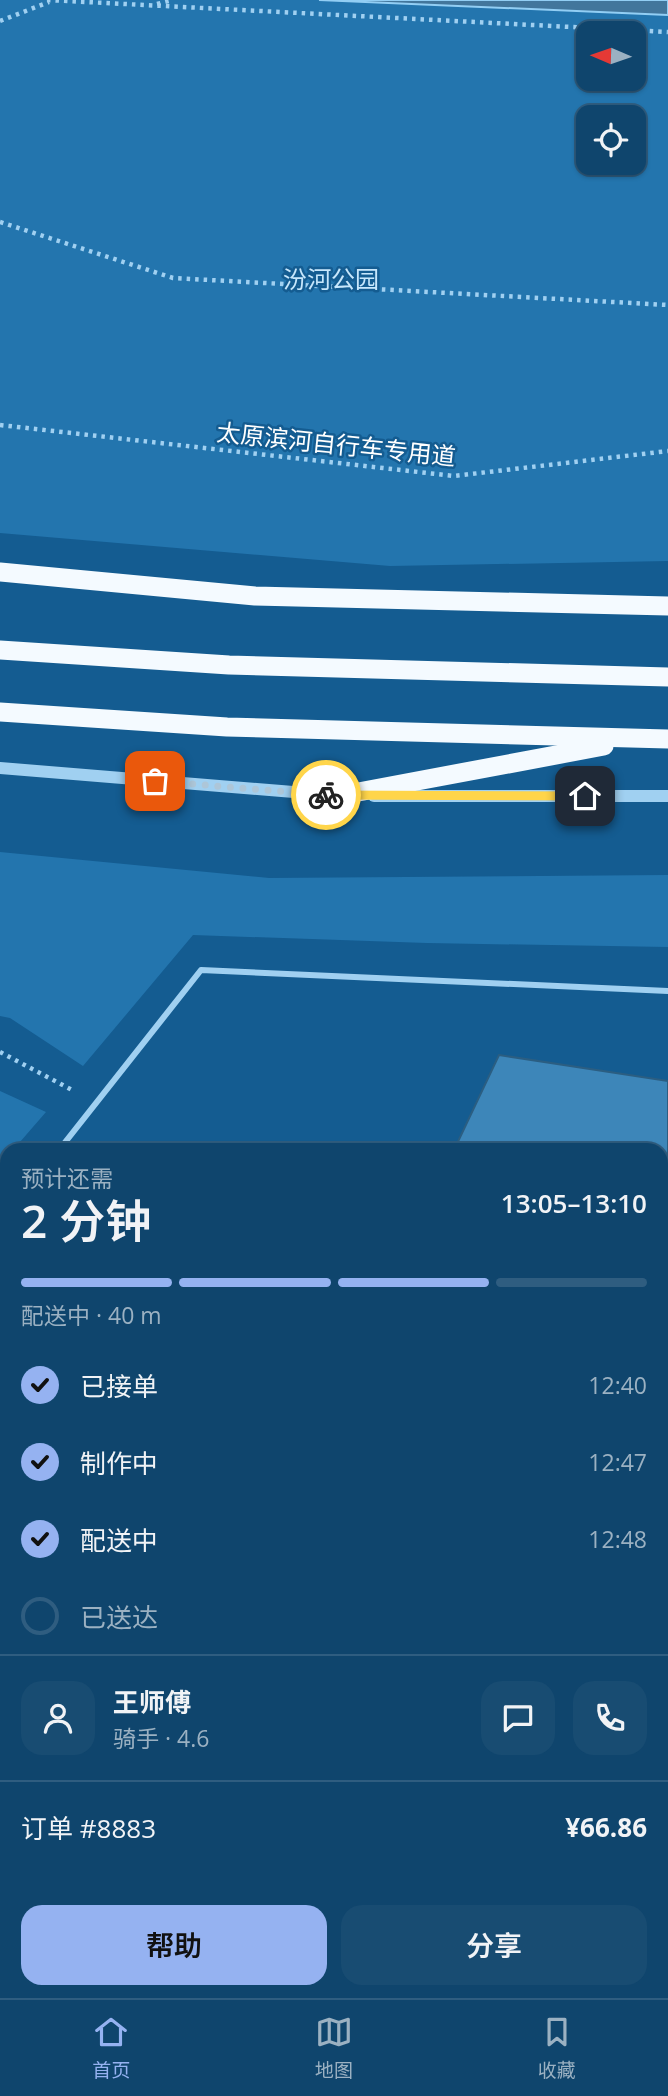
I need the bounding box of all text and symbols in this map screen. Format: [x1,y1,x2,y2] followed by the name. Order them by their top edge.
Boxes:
[576,21,646,91] north arrow
[576,21,646,175] map controls
[576,105,646,175] button: locate
[283,262,379,295] park label: 汾河公园
[215,415,457,472] street label: 太原滨河自行车专用道
[125,751,185,811] pin
[291,760,361,830] courier
[136,762,174,800] icon: bag
[555,766,615,826] pin
[307,776,345,814] icon: bike
[566,777,604,815] icon: home
[21,1162,113,1194] text: 预计还需
[501,1185,647,1221] text: 13:05–13:10
[21,1189,151,1251] text: 2 分钟
[21,1299,162,1331] text: 配送中 · 40 m
[21,1366,59,1404] icon: check
[80,1368,158,1404] text: 已接单
[588,1369,647,1401] text: 12:40
[21,1443,59,1481] icon: check
[80,1445,158,1481] text: 制作中
[588,1446,647,1478] text: 12:47
[21,1520,59,1558] icon: check
[80,1522,158,1558] text: 配送中
[588,1523,647,1555] text: 12:48
[80,1599,158,1635] text: 已送达
[21,1681,95,1755] button: person
[481,1681,555,1755] button: chat
[573,1681,647,1755] button: phone
[113,1684,191,1720] text: 王师傅
[113,1722,209,1754] text: 骑手 · 4.6
[565,1809,647,1845] text: ¥66.86
[21,1810,156,1846] text: 订单 #8883
[21,1905,327,1985] button: 帮助
[341,1905,647,1985] button: 分享
[92,2013,130,2083] tab: 首页
[315,2013,353,2083] tab: 地图
[538,2013,576,2083] tab: 收藏

